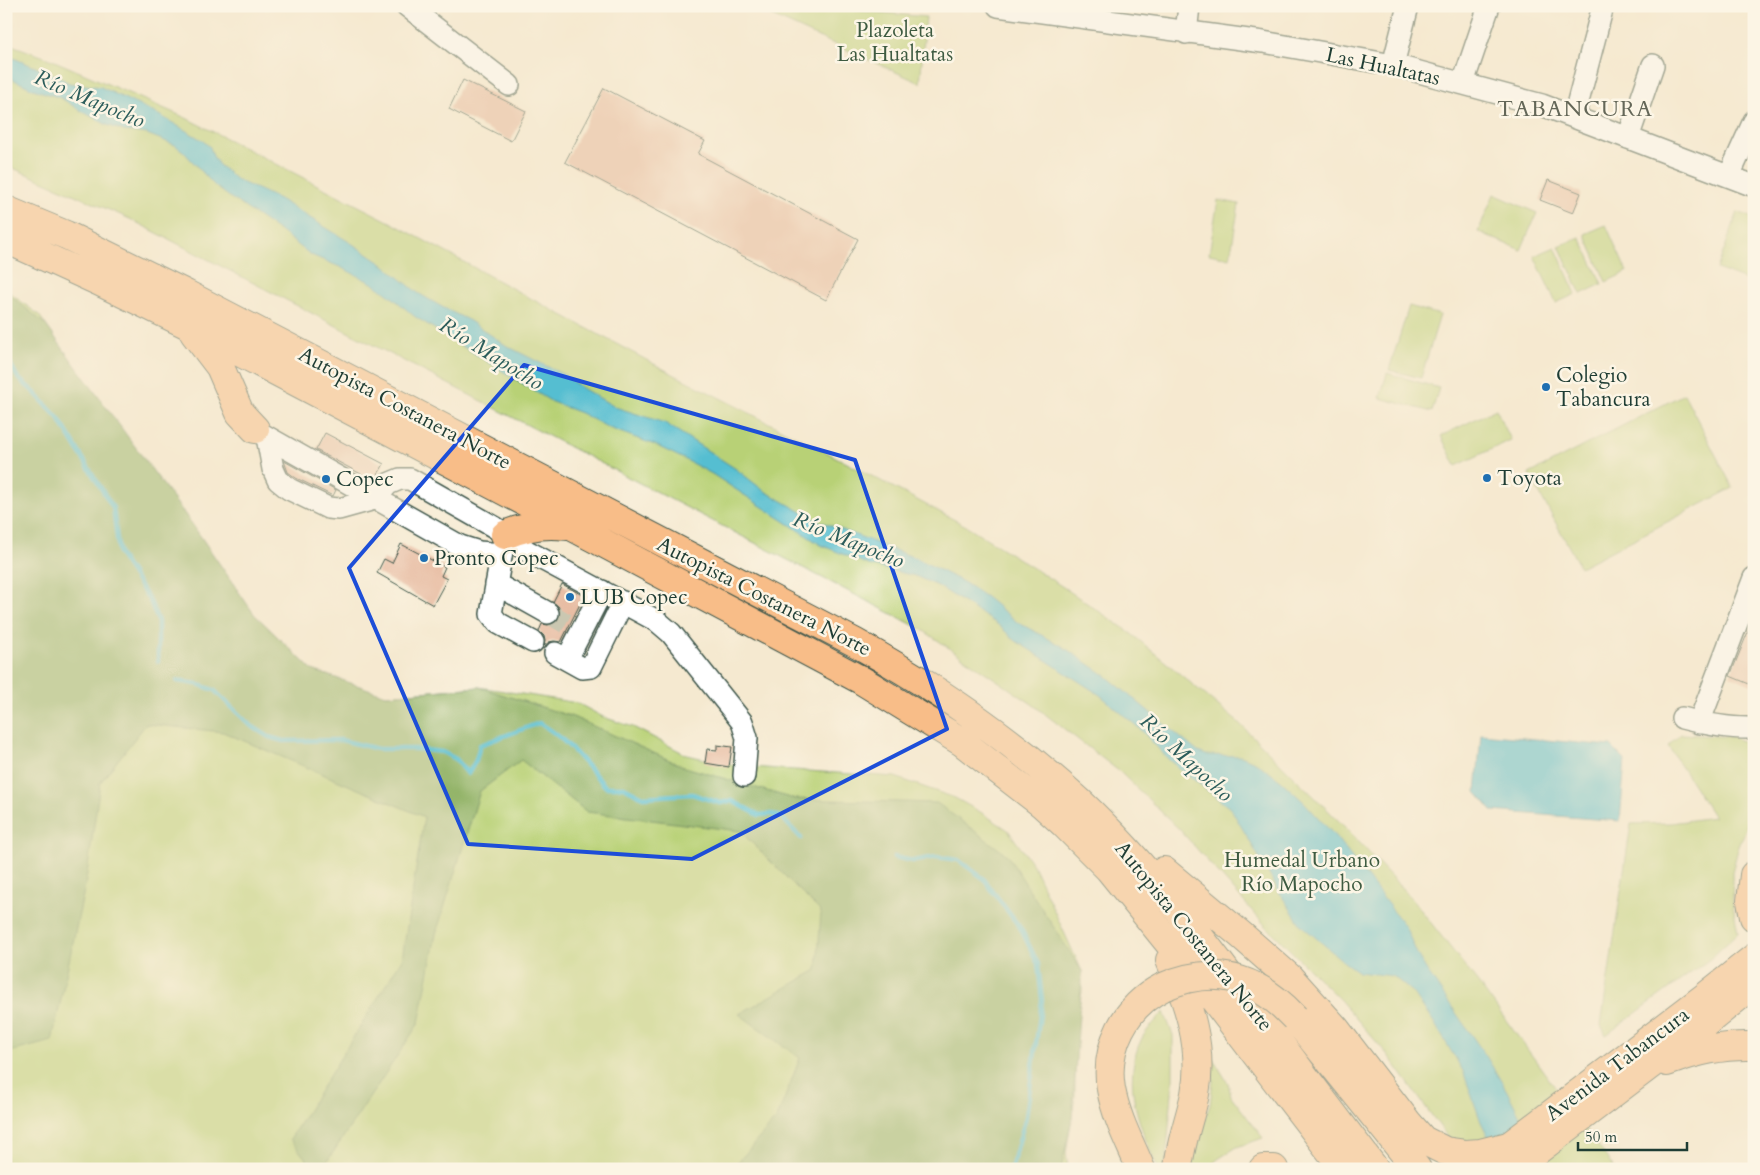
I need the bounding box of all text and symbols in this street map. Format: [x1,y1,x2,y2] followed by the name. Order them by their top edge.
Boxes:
[837,16,953,69] park label: Plazoleta Las Hualtatas
[1323,40,1443,93] street label: Las Hualtatas
[30,62,149,136] water label: Río Mapocho
[1497,94,1653,124] district label: TABANCURA
[434,310,549,398] water label: Río Mapocho
[293,340,516,477] street label: Autopista Costanera Norte
[1556,361,1651,414] place label: Colegio Tabancura
[1540,381,1552,393] marker: Colegio Tabancura
[1497,464,1562,493] place label: Toyota
[336,465,394,494] place label: Copec
[1481,472,1493,484] marker: Toyota
[320,473,332,485] marker: Copec
[789,504,909,576] water label: Río Mapocho
[652,530,876,663] street label: Autopista Costanera Norte
[434,544,559,573] place label: Pronto Copec
[418,552,430,564] marker: Pronto Copec
[580,583,687,612] place label: LUB Copec
[564,591,576,603] marker: LUB Copec
[1133,707,1239,809] water label: Río Mapocho
[1108,835,1279,1038] street label: Autopista Costanera Norte
[1224,846,1380,899] park label: Humedal Urbano Río Mapocho
[1539,1001,1695,1128] street label: Avenida Tabancura
[1578,1120,1686,1152] scale bar
[1585,1127,1617,1147] text: 50 m

